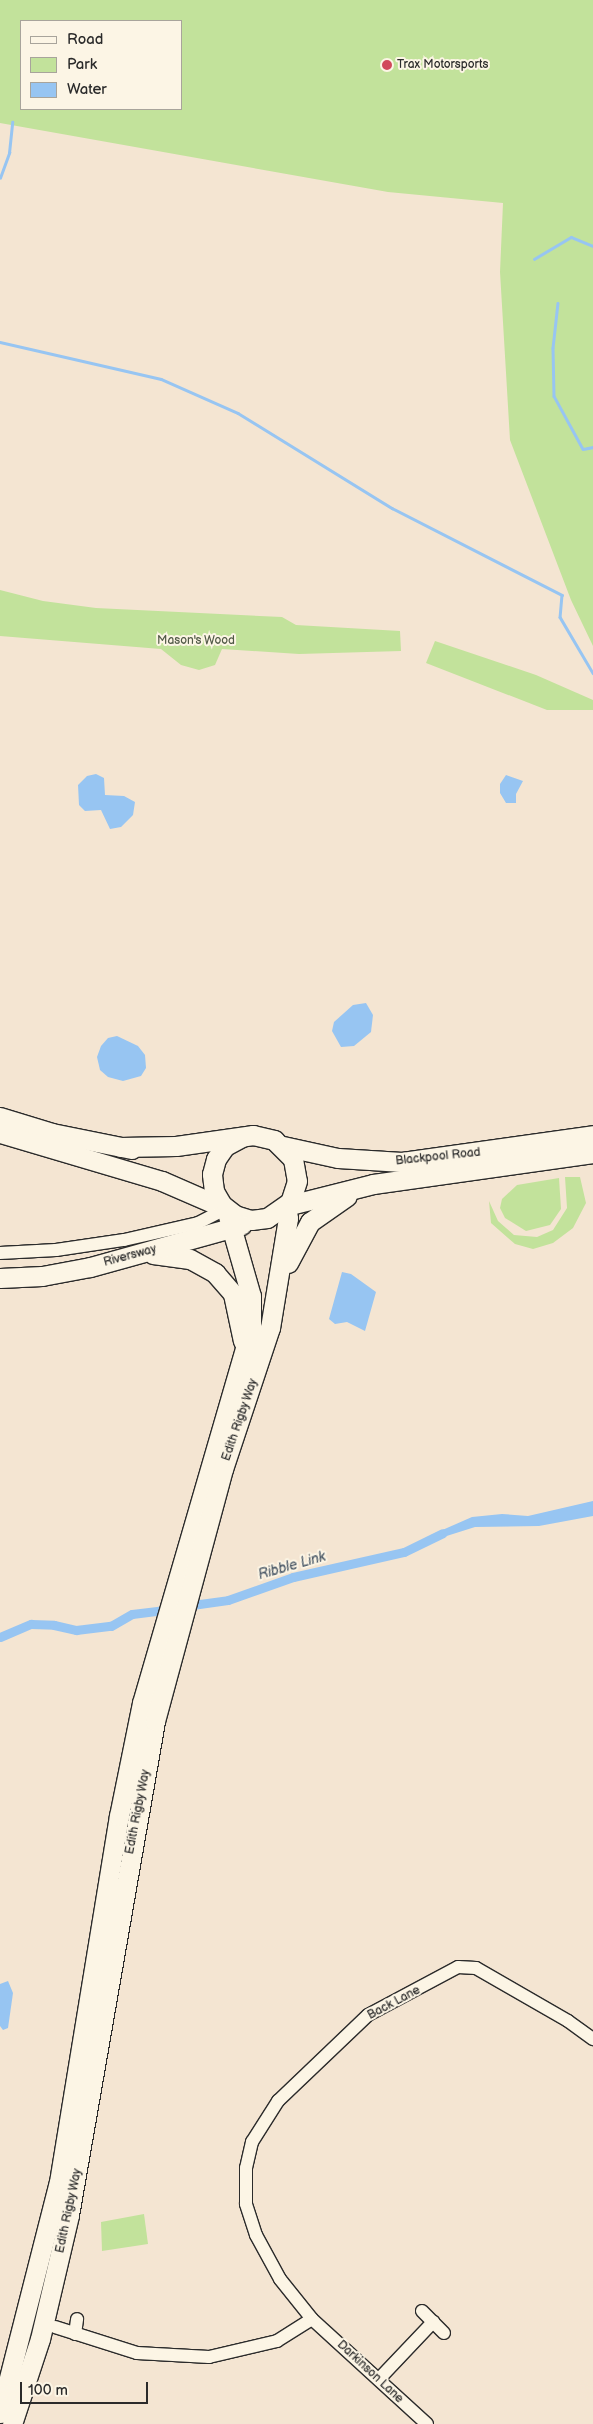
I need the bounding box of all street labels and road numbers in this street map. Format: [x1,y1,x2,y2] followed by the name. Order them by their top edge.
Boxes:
[395,1145,481,1169] street label: Blackpool Road
[102,1242,158,1270] street label: Riversway
[219,1376,261,1464] street label: Edith Rigby Way
[123,1768,153,1856] street label: Edith Rigby Way
[365,1983,423,2023] street label: Back Lane
[53,2167,85,2255] street label: Edith Rigby Way
[334,2338,406,2406] street label: Darkinson Lane

